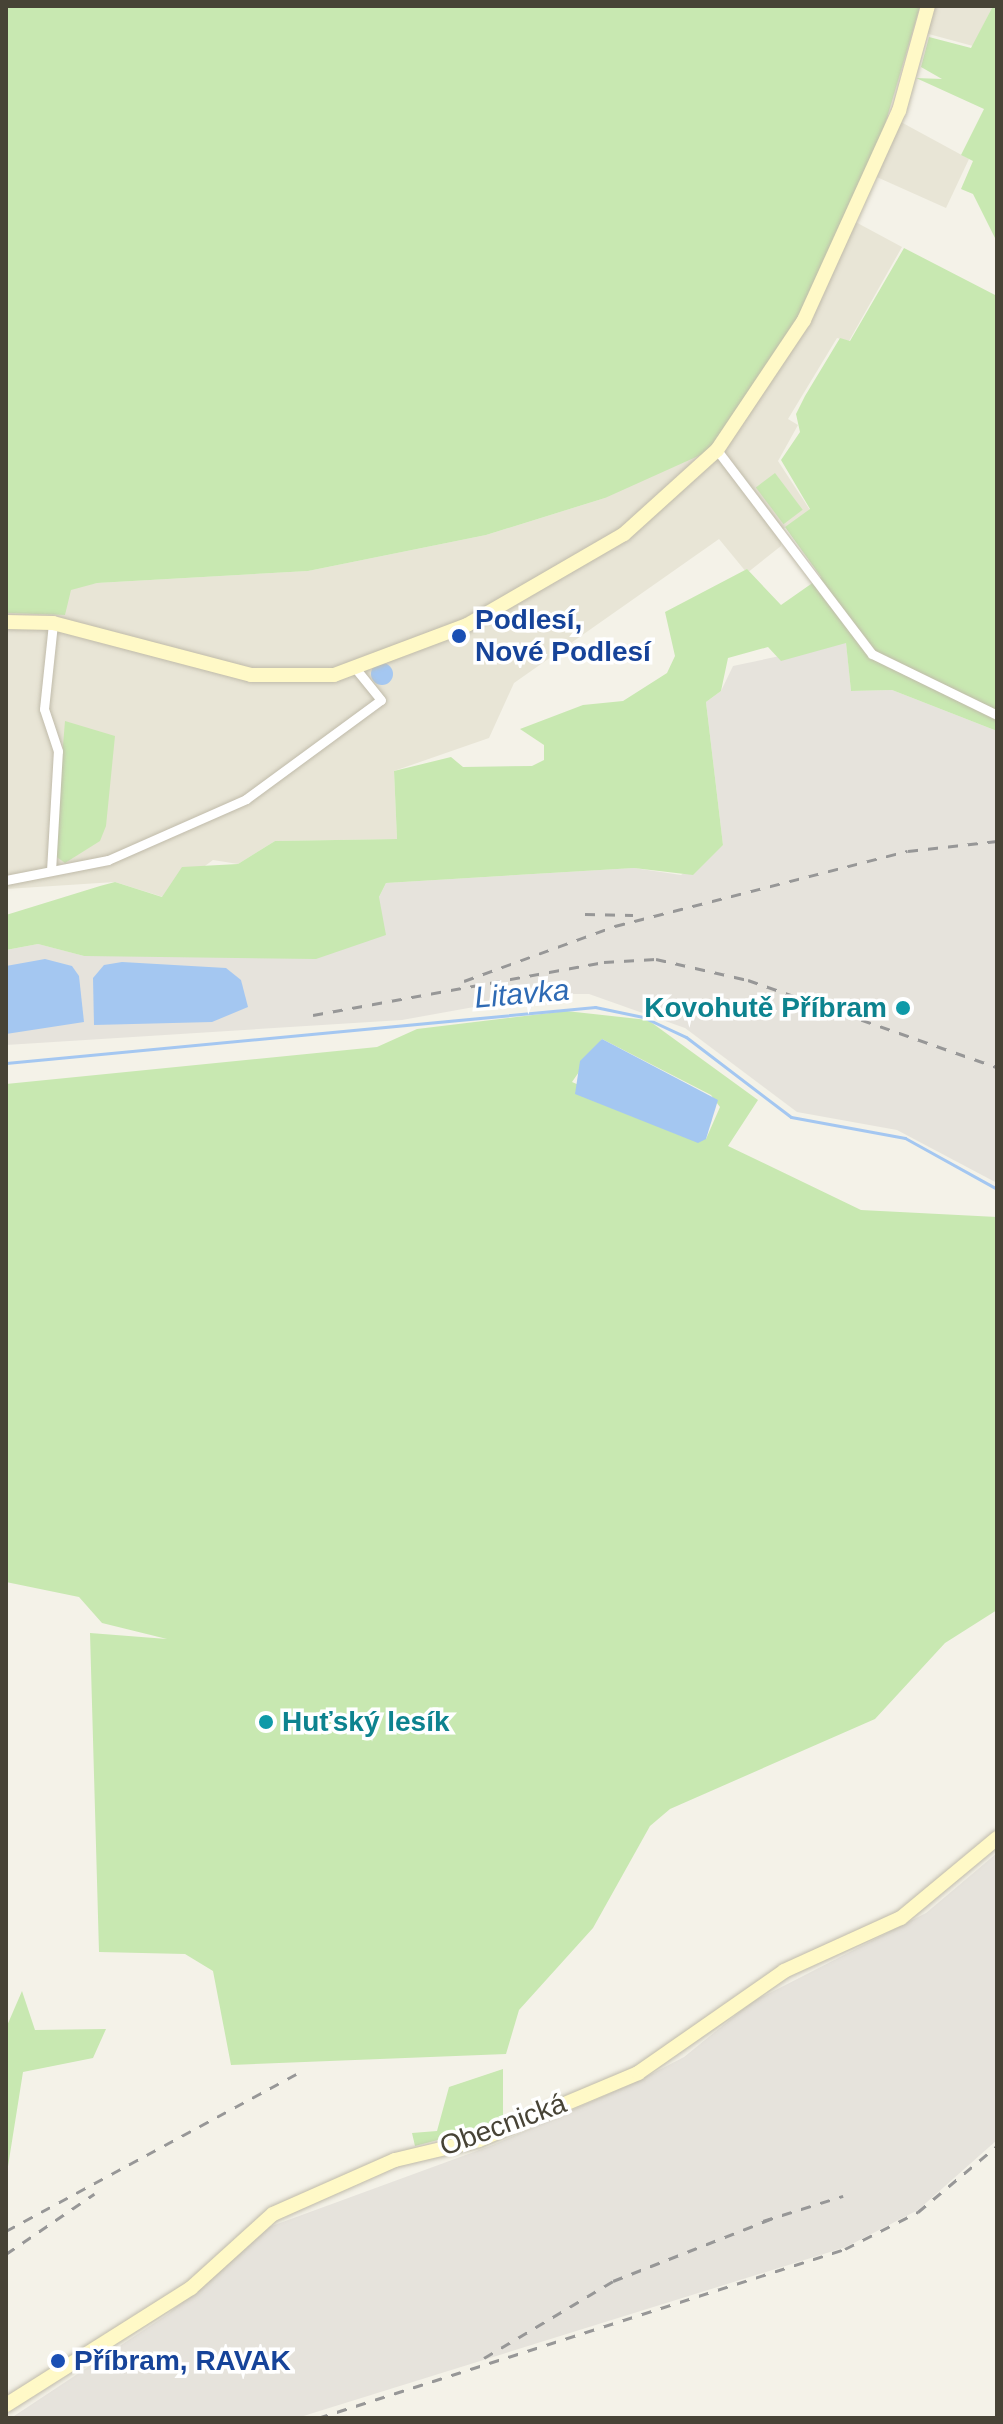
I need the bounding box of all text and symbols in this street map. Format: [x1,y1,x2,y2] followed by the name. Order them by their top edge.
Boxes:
[475,603,651,669] place label: Podlesí, Nové Podlesí
[450,627,468,645] marker: Podlesí, Nové Podlesí
[473,972,571,1016] water label: Litavka
[644,991,887,1025] place label: Kovohutě Příbram
[894,999,912,1017] marker: Kovohutě Příbram
[282,1705,450,1739] place label: Huťský lesík
[257,1713,275,1731] marker: Huťský lesík
[435,2087,571,2163] street label: Obecnická
[74,2344,291,2378] place label: Příbram, RAVAK
[49,2352,67,2370] marker: Příbram, RAVAK

